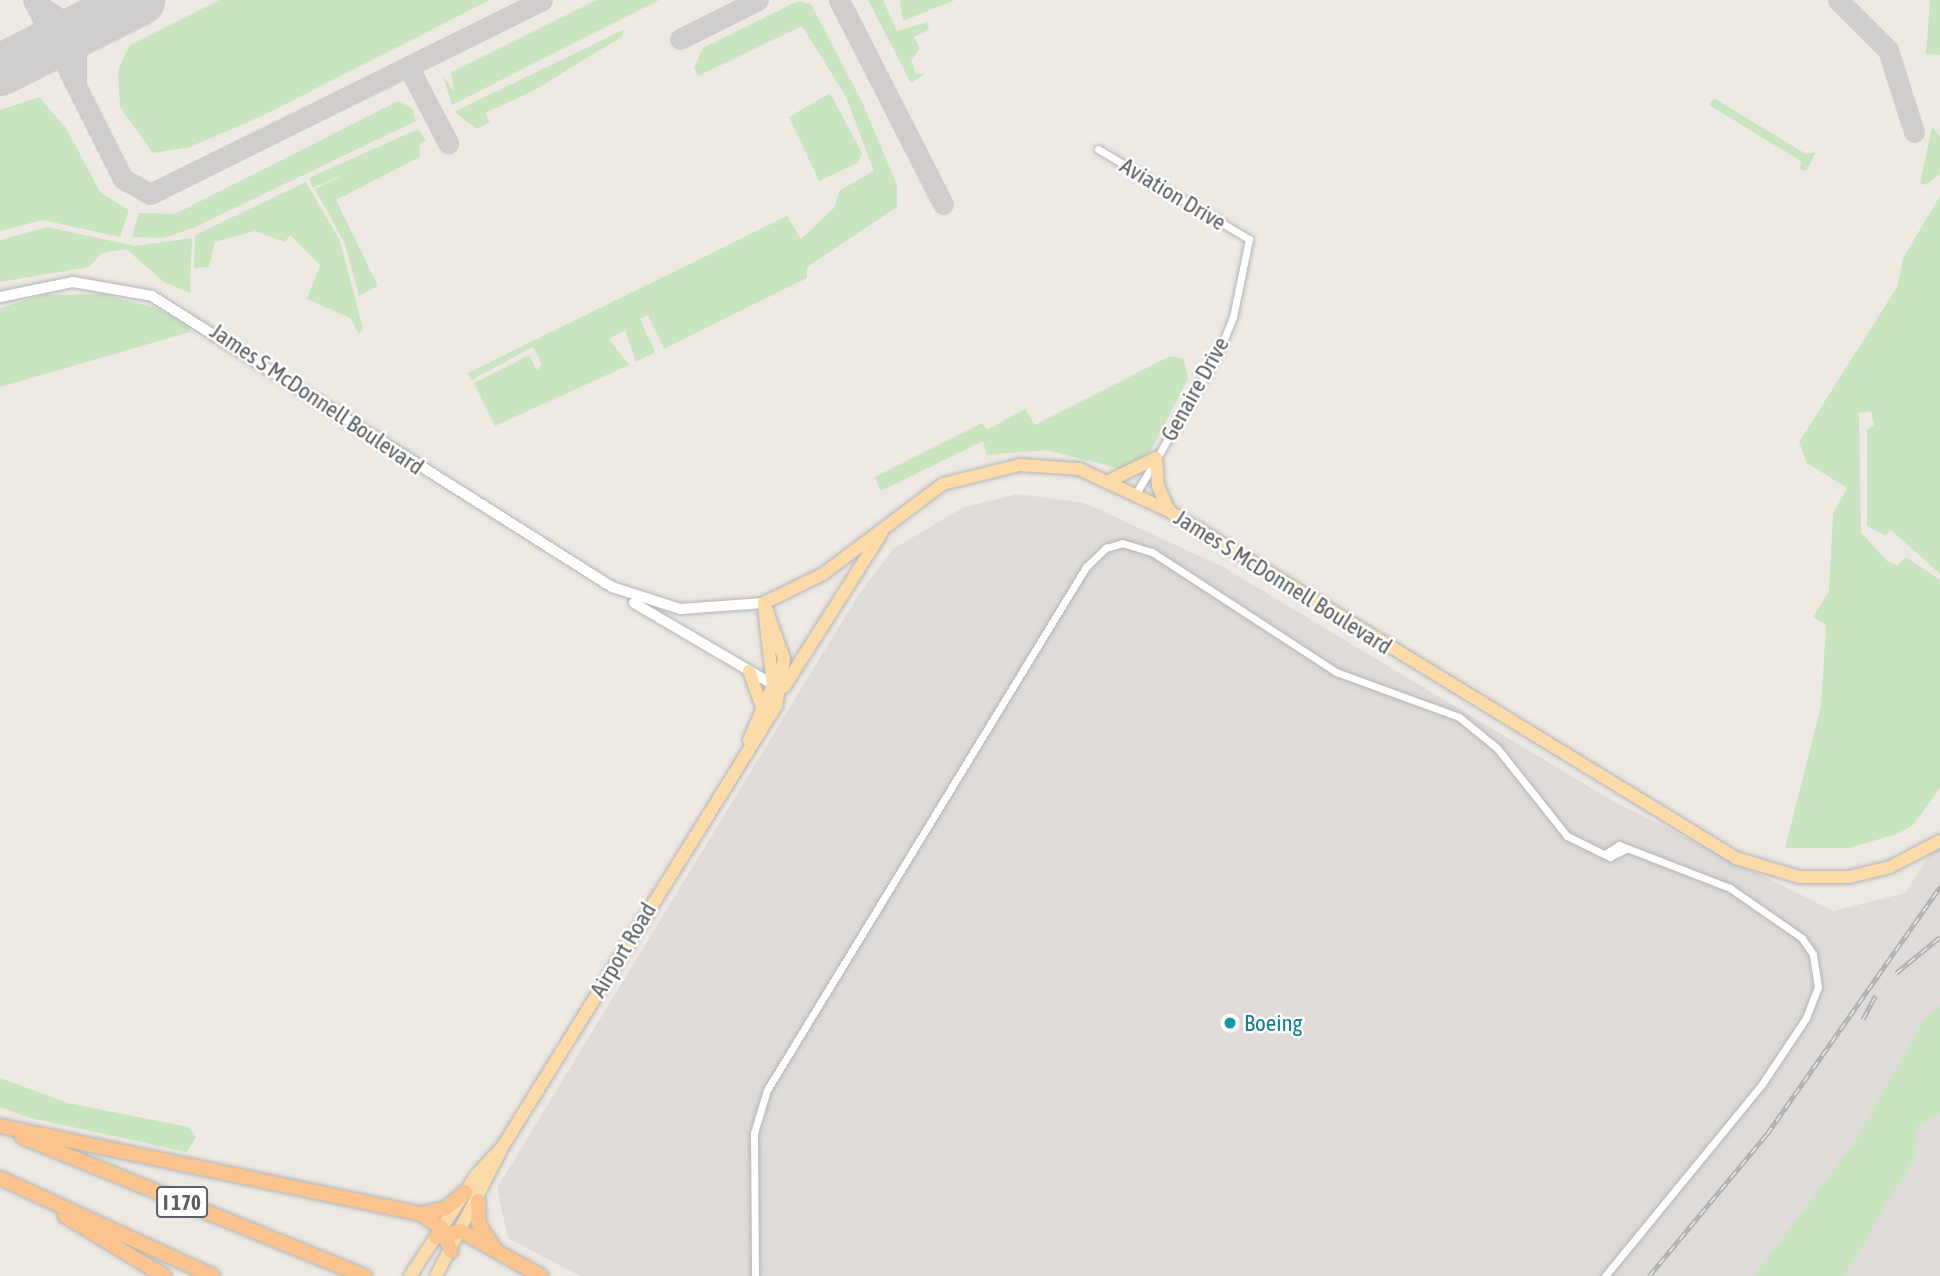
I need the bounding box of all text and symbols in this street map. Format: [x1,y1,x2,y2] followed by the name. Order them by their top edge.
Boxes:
[1115,152,1231,236] street label: Aviation Drive
[205,317,429,481] street label: James S McDonnell Boulevard
[1155,332,1235,446] street label: Genaire Drive
[1169,504,1397,660] street label: James S McDonnell Boulevard
[584,898,662,1002] street label: Airport Road
[1244,1009,1302,1037] place label: Boeing
[1222,1015,1238,1031] marker: Boeing
[156,1184,208,1220] road number: I 170

